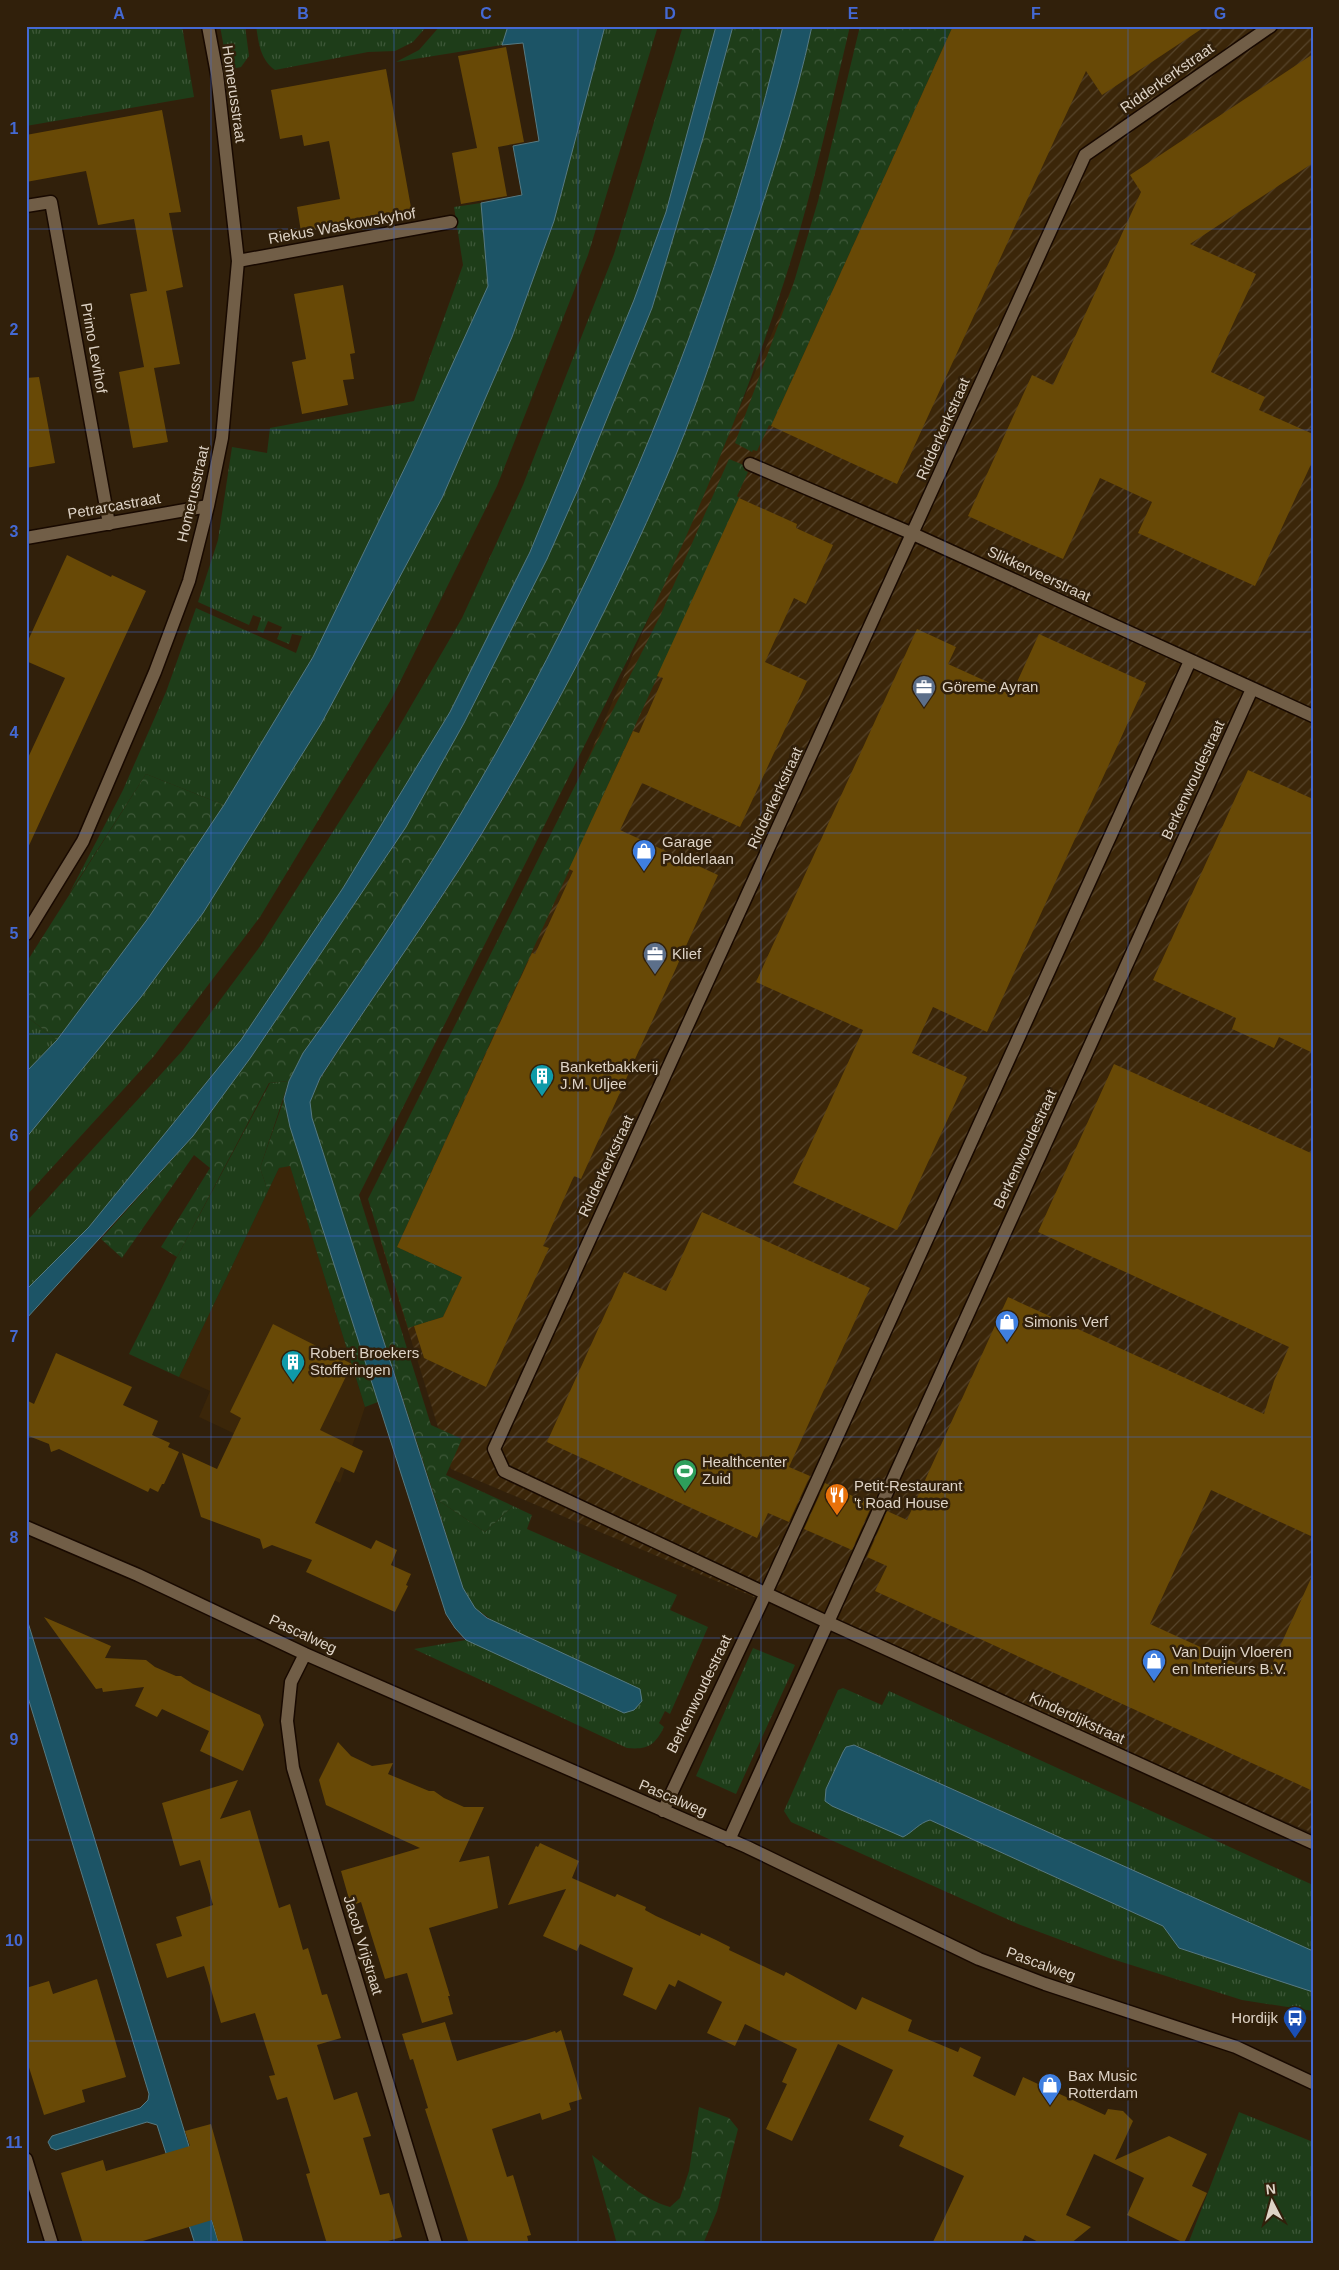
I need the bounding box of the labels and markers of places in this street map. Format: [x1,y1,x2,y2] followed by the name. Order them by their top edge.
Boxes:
[911,674,937,708] office icon: Göreme Ayran
[942,678,1038,695] place label: Göreme Ayran
[662,833,734,867] place label: Garage Polderlaan
[631,838,657,872] shop icon: Garage Polderlaan
[642,941,668,975] office icon: Klief
[672,945,702,962] place label: Klief
[560,1058,658,1092] place label: Banketbakkerij J.M. Uljee
[529,1063,555,1097] building icon: Banketbakkerij J.M. Uljee
[994,1309,1020,1343] shop icon: Simonis Verf
[1024,1313,1109,1330] place label: Simonis Verf
[310,1344,419,1378] place label: Robert Broekers Stofferingen
[280,1349,306,1383] building icon: Robert Broekers Stofferingen
[702,1453,787,1487] place label: Healthcenter Zuid
[672,1458,698,1492] sports icon: Healthcenter Zuid
[854,1477,963,1511] place label: Petit-Restaurant 't Road House
[824,1482,850,1516] restaurant icon: Petit-Restaurant 't Road House
[1172,1643,1292,1677] place label: Van Duijn Vloeren en Interieurs B.V.
[1141,1648,1167,1682] shop icon: Van Duijn Vloeren en Interieurs B.V.
[1282,2005,1308,2039] bus stop icon: Hordijk
[1231,2009,1278,2026] place label: Hordijk
[1068,2067,1138,2101] place label: Bax Music Rotterdam
[1037,2072,1063,2106] shop icon: Bax Music Rotterdam

